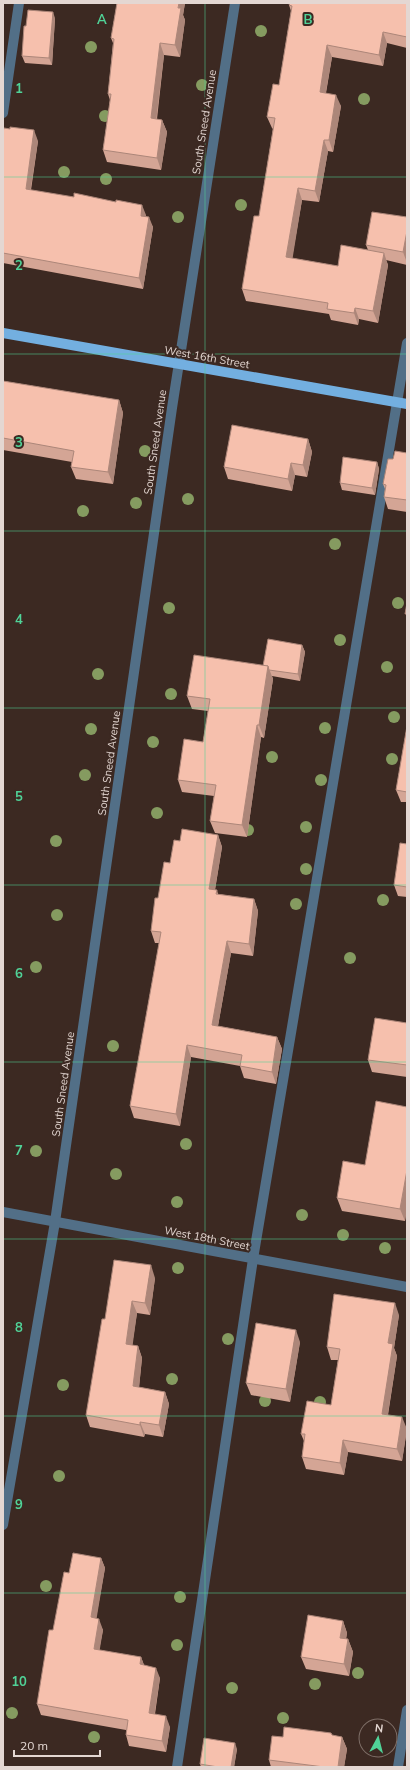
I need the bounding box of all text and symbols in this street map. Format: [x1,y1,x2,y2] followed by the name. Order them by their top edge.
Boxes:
[97,11,107,27] text: A
[304,11,313,27] text: B
[189,69,219,175] street label: South Sneed Avenue
[15,80,23,96] text: 1
[15,257,23,273] text: 2
[163,343,251,371] street label: West 16th Street
[141,389,169,495] street label: South Sneed Avenue
[15,434,23,450] text: 3
[15,611,23,627] text: 4
[95,710,123,816] street label: South Sneed Avenue
[15,788,23,804] text: 5
[15,965,23,981] text: 6
[49,1031,77,1137] street label: South Sneed Avenue
[15,1142,23,1158] text: 7
[163,1223,251,1253] street label: West 18th Street
[15,1319,23,1335] text: 8
[15,1496,23,1512] text: 9
[11,1673,27,1689] text: 10
[358,1718,398,1758] north arrow
[374,1721,384,1736] text: N
[14,1732,100,1758] scale bar
[20,1738,48,1753] text: 20 m

